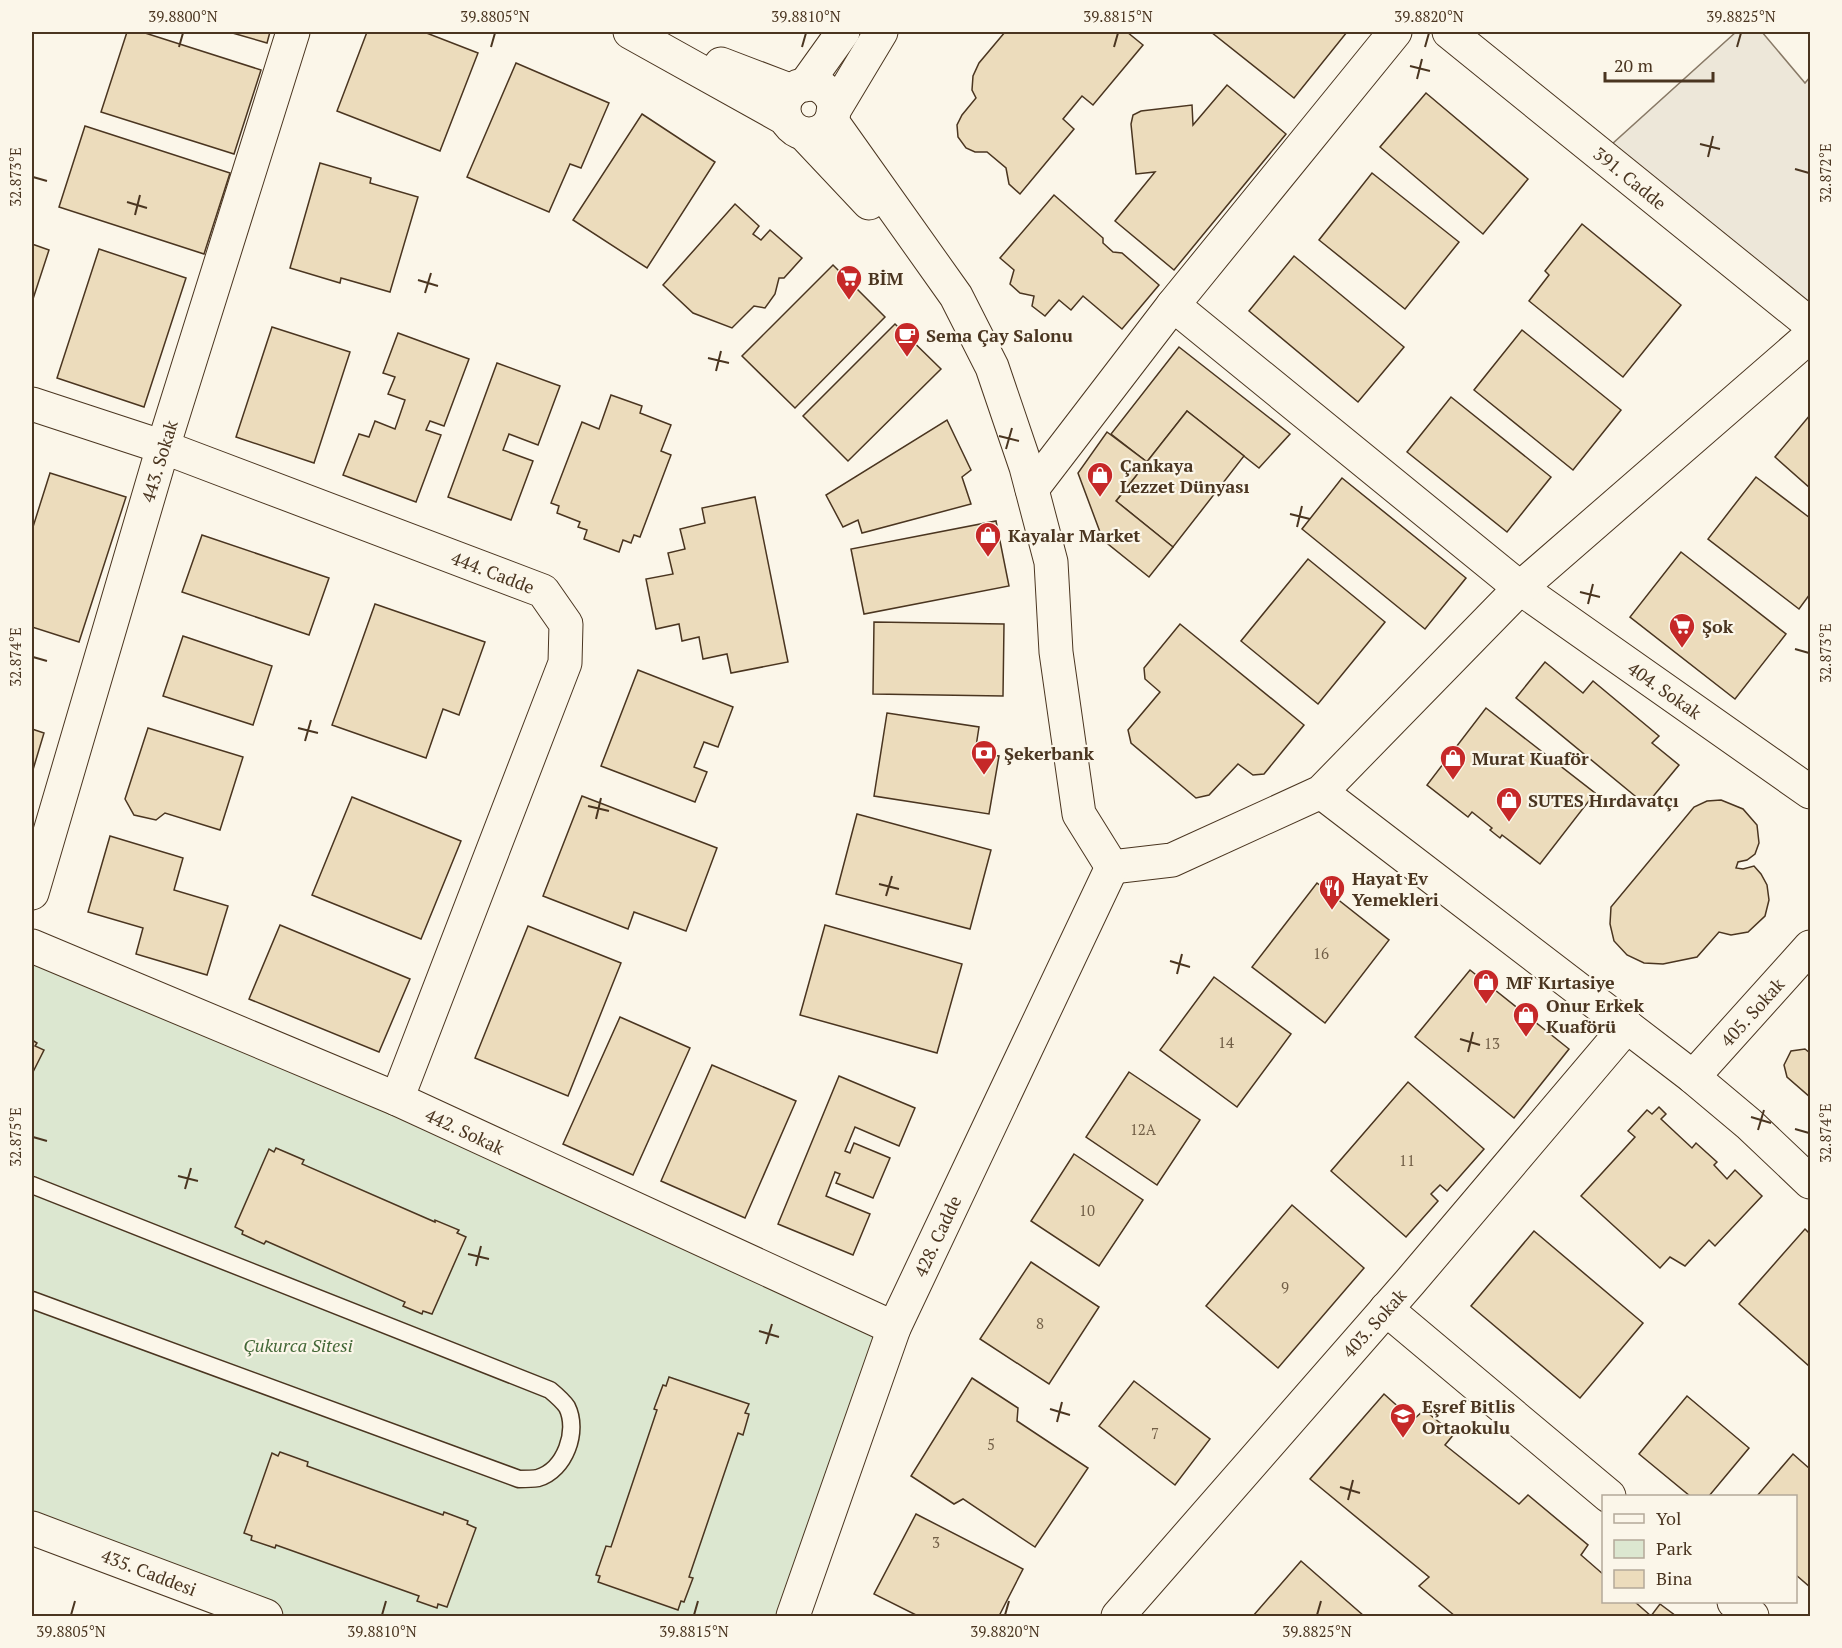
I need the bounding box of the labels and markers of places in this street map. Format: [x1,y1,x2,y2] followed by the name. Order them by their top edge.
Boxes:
[834,263,864,301] supermarket icon: BİM
[868,266,903,290] place label: BİM
[892,320,922,358] cafe icon: Sema Çay Salonu
[926,323,1073,347] place label: Sema Çay Salonu
[1120,453,1249,498] place label: Çankaya Lezzet Dünyası
[1085,460,1115,498] shop icon: Çankaya Lezzet Dünyası
[973,520,1003,558] shop icon: Kayalar Market
[1008,523,1141,547] place label: Kayalar Market
[1667,611,1697,649] supermarket icon: Şok
[1702,614,1734,638] place label: Şok
[969,738,999,776] bank icon: Şekerbank
[1004,741,1095,765] place label: Şekerbank
[1438,743,1468,781] shop icon: Murat Kuaför
[1472,746,1589,770] place label: Murat Kuaför
[1494,785,1524,823] shop icon: SUTES Hırdavatçı
[1528,788,1679,812] place label: SUTES Hırdavatçı
[1352,866,1439,911] place label: Hayat Ev Yemekleri
[1317,873,1347,911] restaurant icon: Hayat Ev Yemekleri
[1471,967,1501,1005] shop icon: MF Kırtasiye
[1506,970,1615,994] place label: MF Kırtasiye
[1546,993,1644,1038] place label: Onur Erkek Kuaförü
[1511,1000,1541,1038] shop icon: Onur Erkek Kuaförü
[1422,1394,1515,1439] place label: Eşref Bitlis Ortaokulu
[1388,1401,1418,1439] school or university icon: Eşref Bitlis Ortaokulu

